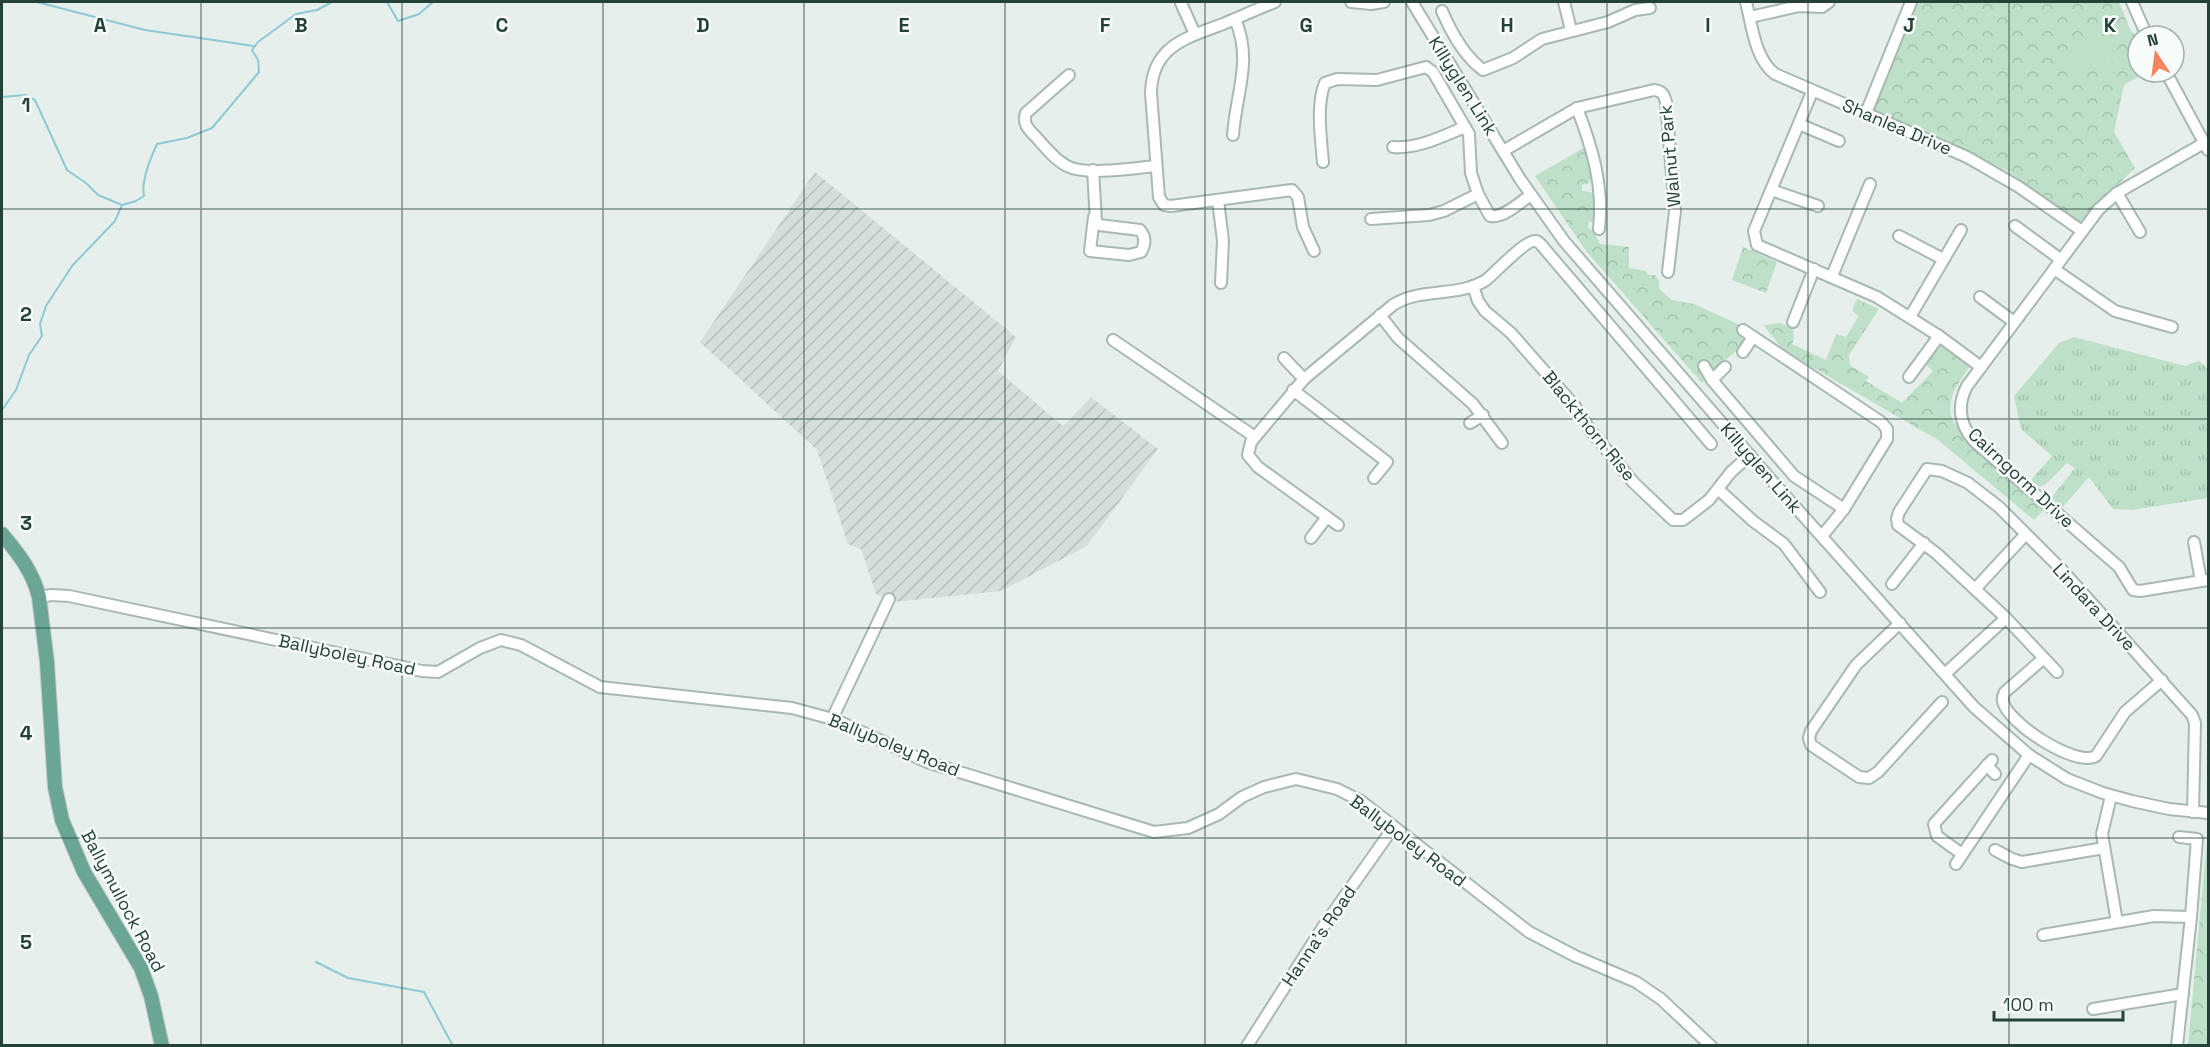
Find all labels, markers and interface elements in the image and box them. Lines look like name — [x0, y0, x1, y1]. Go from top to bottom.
text: A — [94, 12, 107, 38]
text: B — [294, 12, 308, 38]
text: C — [496, 12, 509, 38]
text: D — [696, 12, 710, 38]
text: E — [898, 12, 910, 38]
text: F — [1100, 12, 1111, 38]
text: G — [1299, 12, 1313, 38]
text: H — [1500, 12, 1514, 38]
text: I — [1705, 12, 1711, 38]
text: J — [1903, 12, 1915, 38]
text: K — [2104, 12, 2117, 38]
north arrow — [2126, 24, 2186, 84]
text: N — [2145, 28, 2160, 51]
street label: Killyglen Link — [1424, 32, 1503, 140]
text: 1 — [21, 92, 31, 118]
street label: Shanlea Drive — [1839, 93, 1955, 160]
street label: Walnut Park — [1654, 104, 1685, 208]
text: 2 — [20, 301, 32, 327]
street label: Blackthorn Rise — [1538, 366, 1641, 486]
street label: Killyglen Link — [1716, 418, 1807, 518]
street label: Cairngorm Drive — [1963, 423, 2079, 533]
text: 3 — [20, 510, 32, 536]
street label: Lindara Drive — [2048, 558, 2141, 655]
street label: Ballyboley Road — [276, 629, 418, 680]
street label: Ballyboley Road — [825, 708, 963, 781]
text: 4 — [20, 720, 33, 746]
street label: Ballyboley Road — [1346, 789, 1471, 892]
street label: Ballymullock Road — [76, 826, 171, 976]
street label: Hanna's Road — [1276, 881, 1361, 991]
text: 5 — [20, 929, 32, 955]
scale bar — [1994, 984, 2123, 1022]
text: 100 m — [2003, 993, 2054, 1016]

